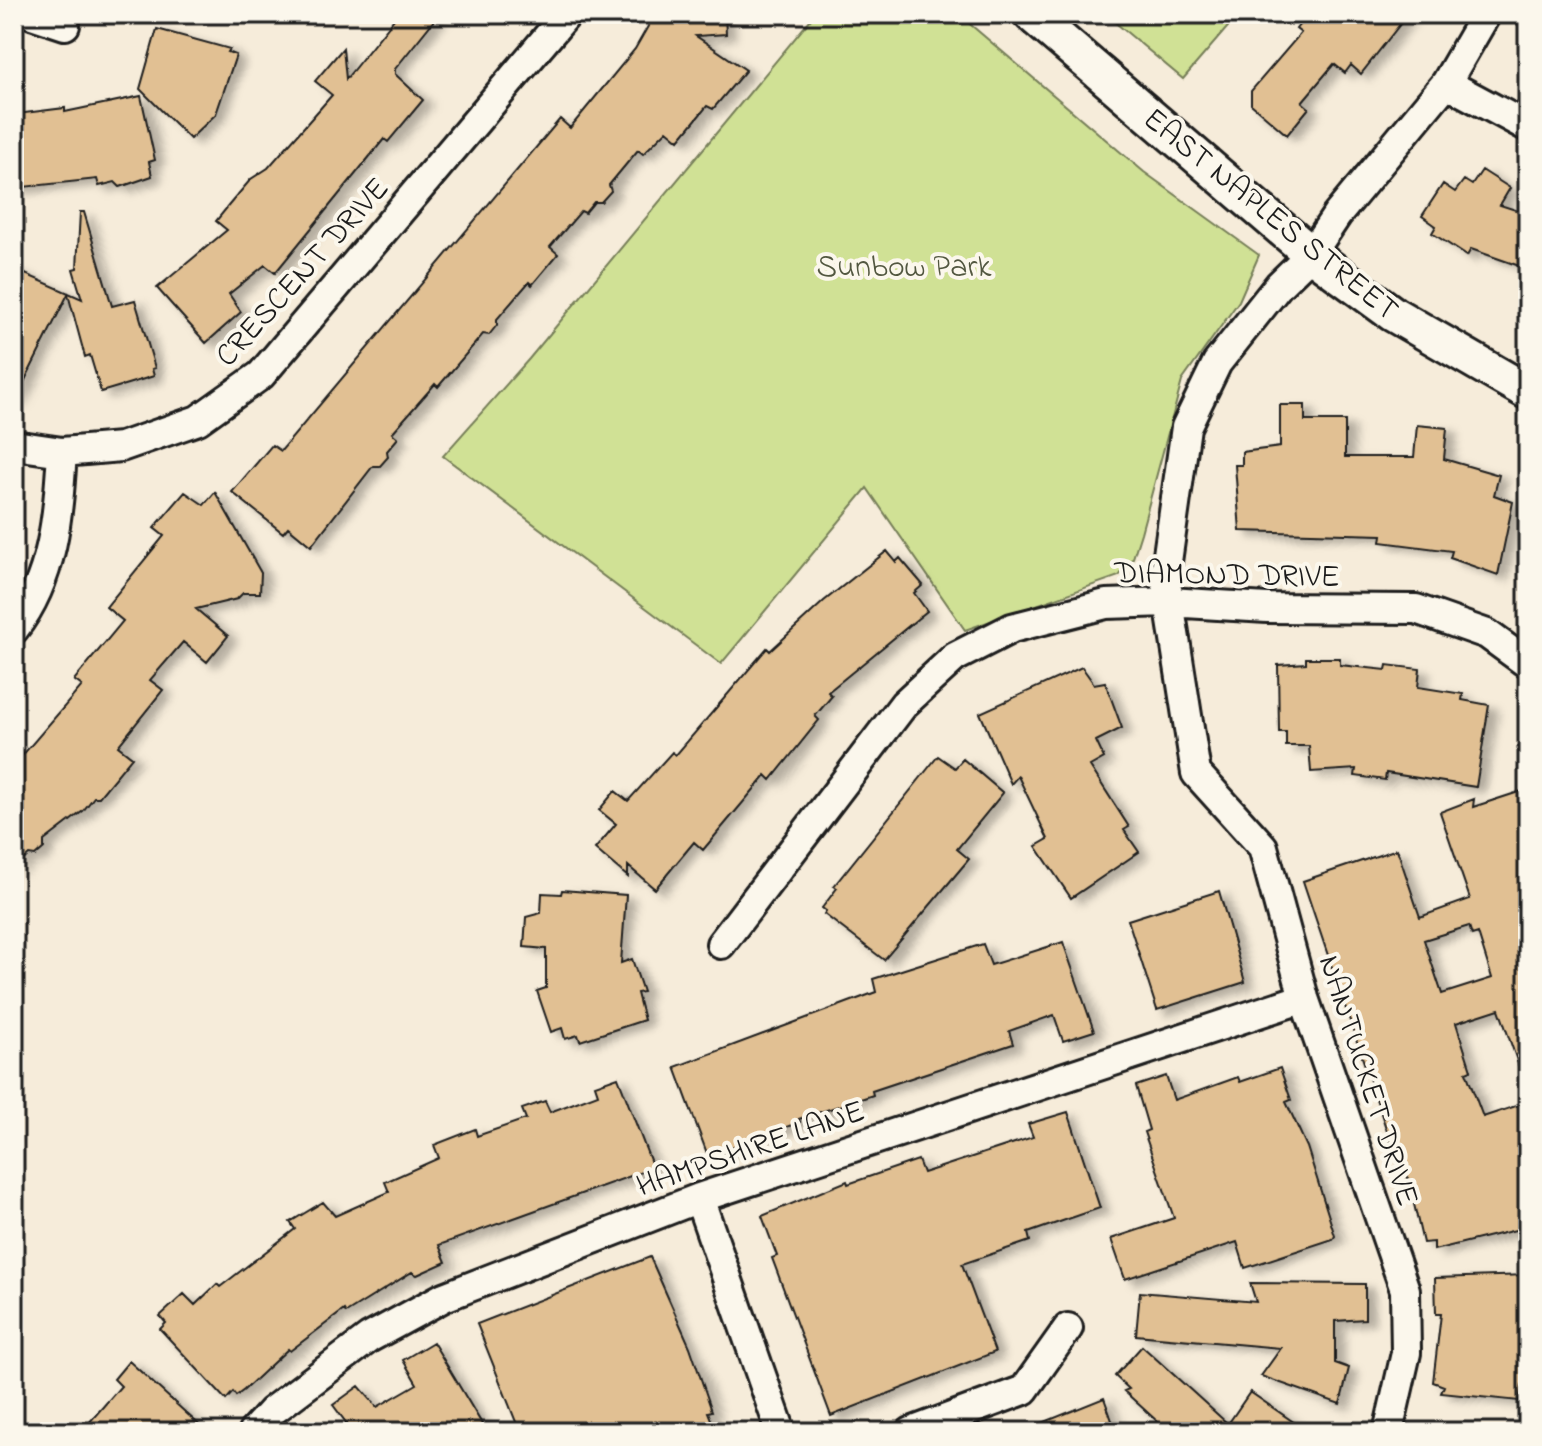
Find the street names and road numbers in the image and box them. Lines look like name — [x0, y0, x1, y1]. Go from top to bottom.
street label: EAST NAPLES STREET — [1132, 98, 1408, 334]
street label: CRESCENT DRIVE — [205, 168, 402, 379]
street label: DIAMOND DRIVE — [1113, 551, 1340, 602]
street label: NANTUCKET DRIVE — [1304, 949, 1429, 1213]
street label: HAMPSHIRE LANE — [631, 1089, 872, 1211]

